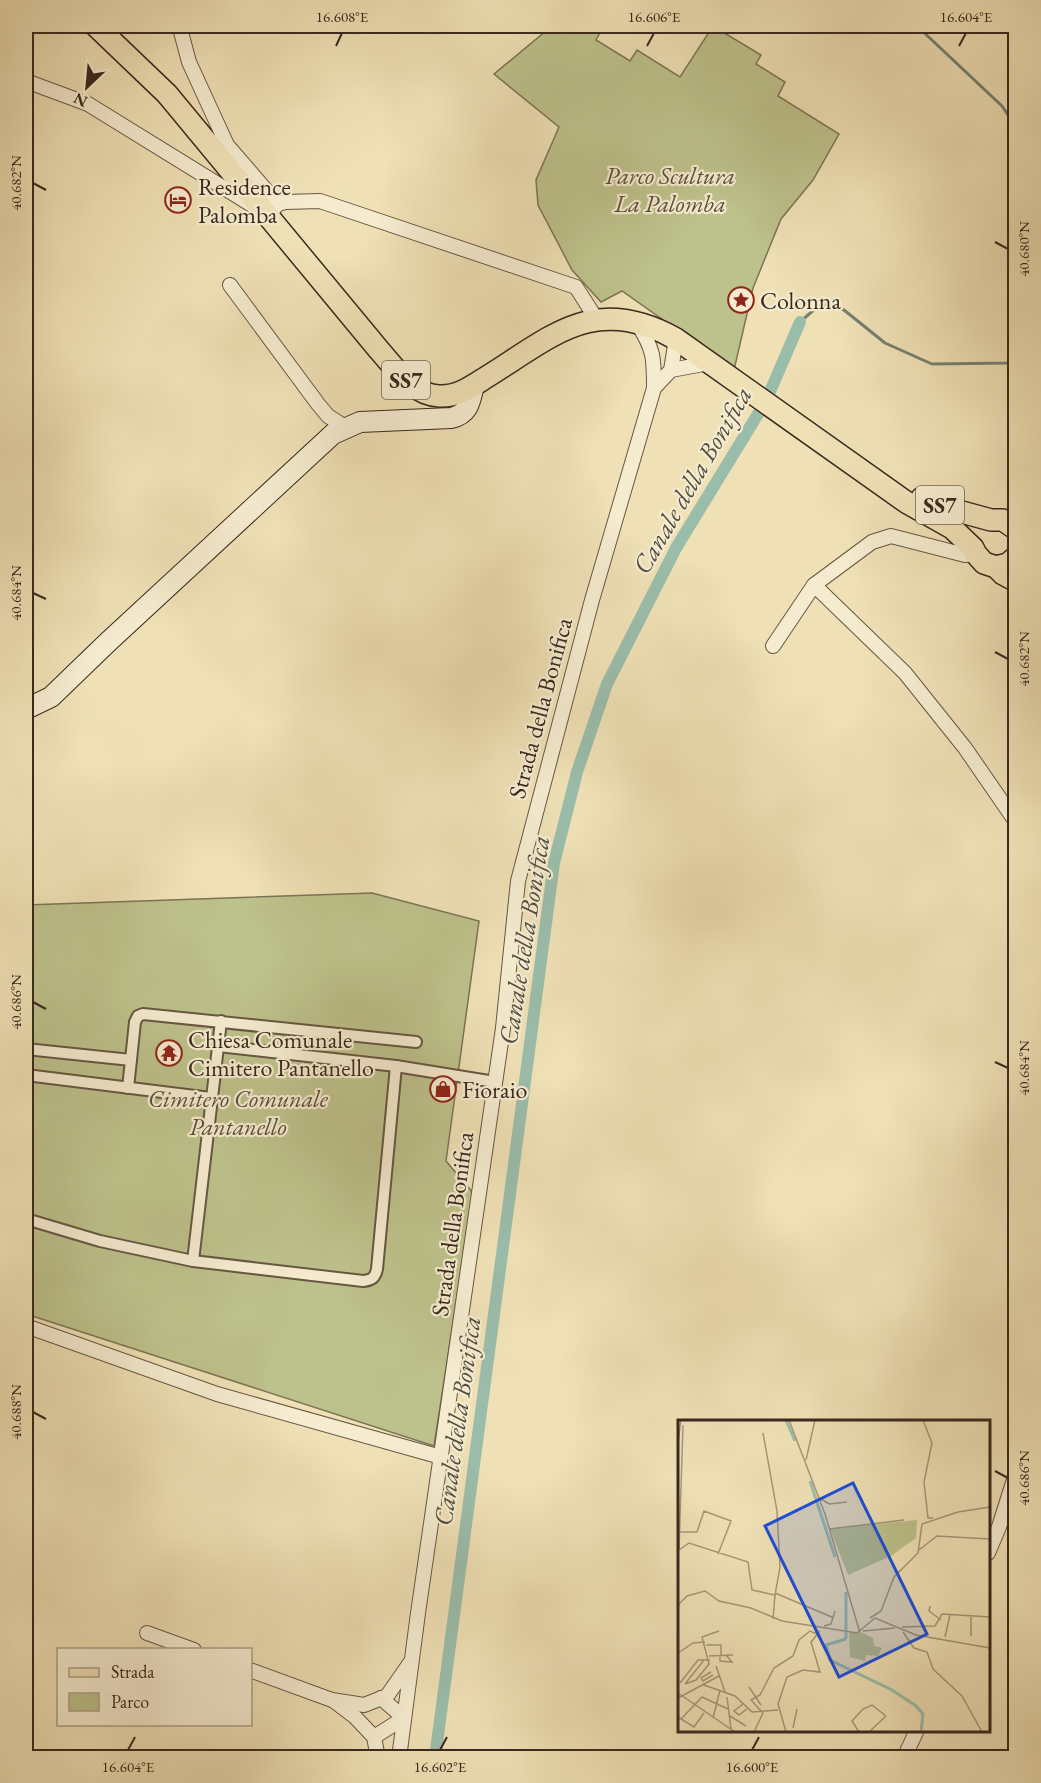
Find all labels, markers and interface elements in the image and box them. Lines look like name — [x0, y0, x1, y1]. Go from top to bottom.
text: 16.608°E — [316, 7, 369, 26]
text: 16.606°E — [628, 7, 681, 26]
text: 16.604°E — [940, 7, 993, 26]
north arrow — [57, 57, 117, 117]
text: N — [70, 88, 91, 112]
text: 40.682°N — [6, 155, 25, 211]
park label: Parco Scultura La Palomba — [605, 160, 735, 219]
place label: Residence Palomba — [198, 171, 291, 230]
hotel icon: Residence Palomba — [163, 185, 193, 215]
text: 40.680°N — [1014, 221, 1033, 277]
place icon: Colonna — [726, 285, 756, 315]
place label: Colonna — [760, 285, 842, 316]
road number: SS7 — [382, 361, 430, 399]
water label: Canale della Bonifica — [624, 380, 760, 580]
road number: SS7 — [916, 486, 964, 524]
text: 40.684°N — [6, 565, 25, 621]
street label: Strada della Bonifica — [501, 614, 579, 802]
text: 40.682°N — [1014, 631, 1033, 687]
water label: Canale della Bonifica — [491, 833, 557, 1047]
text: 40.686°N — [6, 974, 25, 1030]
place label: Chiesa Comunale Cimitero Pantanello — [188, 1024, 374, 1083]
temple icon: Chiesa Comunale Cimitero Pantanello — [154, 1038, 184, 1068]
text: 40.684°N — [1014, 1040, 1033, 1096]
shop icon: Fioraio — [428, 1074, 458, 1104]
place label: Fioraio — [462, 1074, 528, 1105]
park label: Cimitero Comunale Pantanello — [148, 1083, 329, 1142]
street label: Strada della Bonifica — [424, 1129, 480, 1318]
water label: Canale della Bonifica — [425, 1314, 489, 1528]
text: 40.688°N — [6, 1384, 25, 1440]
inset map — [678, 1420, 990, 1732]
text: 40.686°N — [1014, 1450, 1033, 1506]
legend — [57, 1648, 252, 1726]
text: Strada — [111, 1660, 155, 1683]
text: Parco — [111, 1690, 149, 1713]
text: 16.604°E — [102, 1757, 155, 1776]
text: 16.602°E — [414, 1757, 467, 1776]
text: 16.600°E — [726, 1757, 779, 1776]

